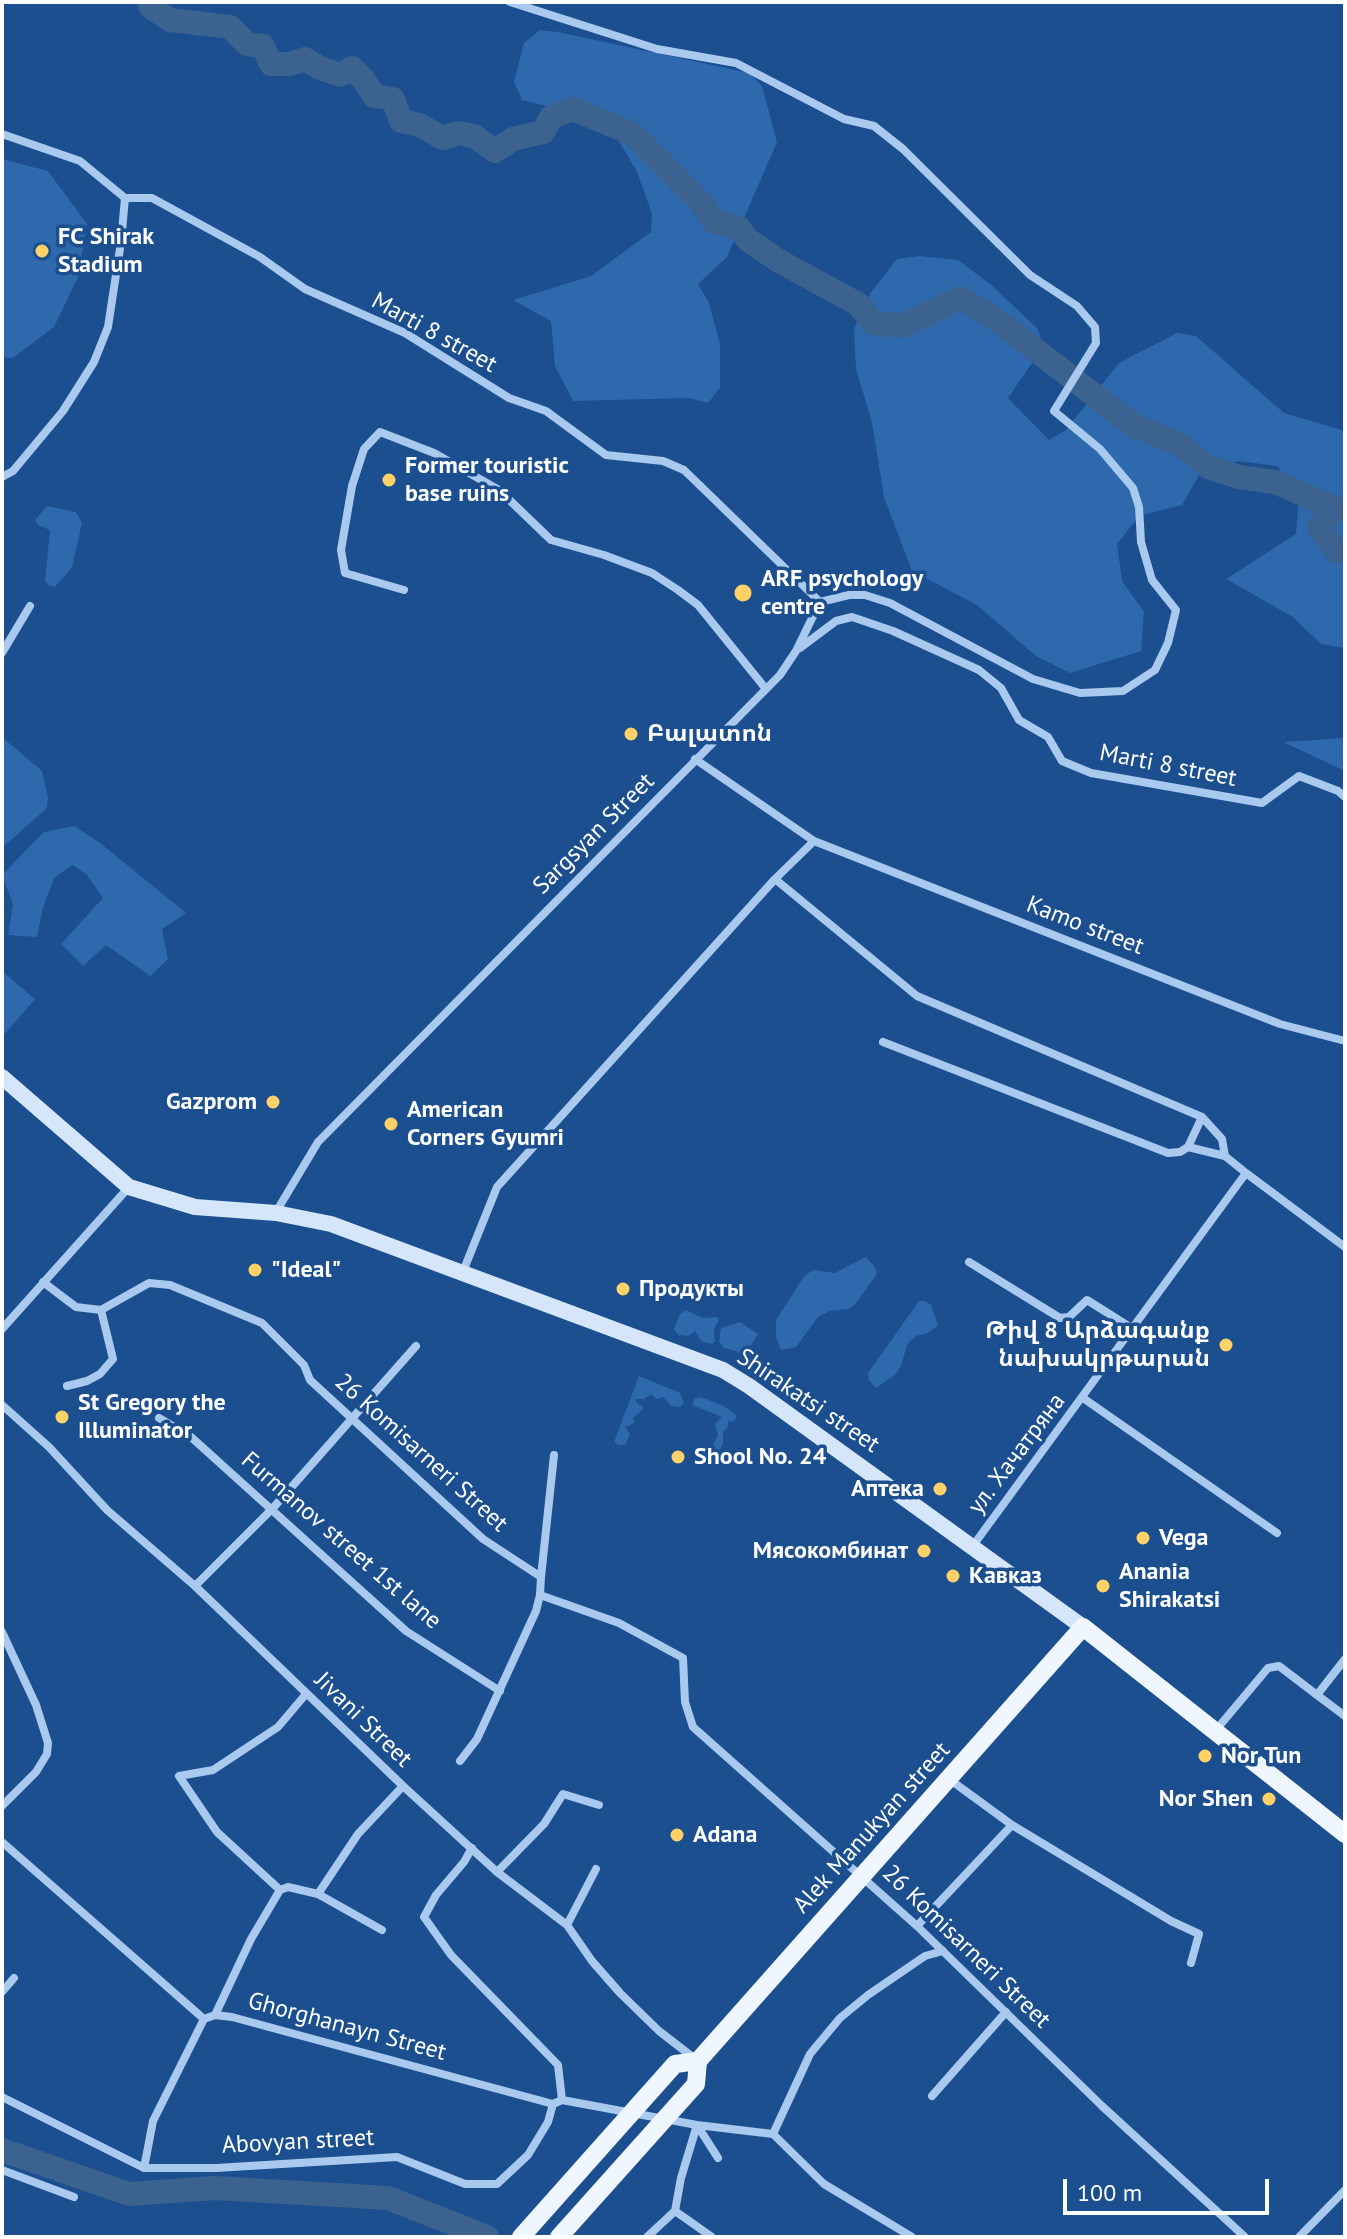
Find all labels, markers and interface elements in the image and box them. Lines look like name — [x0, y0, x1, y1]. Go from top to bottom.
place label: FC Shirak Stadium — [58, 223, 154, 279]
marker: FC Shirak Stadium — [33, 242, 51, 260]
street label: Marti 8 street — [366, 287, 502, 379]
place label: Former touristic base ruins — [405, 452, 569, 508]
marker: Former touristic base ruins — [380, 471, 398, 489]
place label: ARF psychology centre — [761, 565, 923, 621]
marker: ARF psychology centre — [732, 582, 754, 604]
place label: Բալատոն — [647, 720, 772, 748]
marker: Բալատոն — [622, 725, 640, 743]
street label: Marti 8 street — [1097, 739, 1239, 793]
street label: Sargsyan Street — [527, 767, 661, 901]
street label: Kamo street — [1022, 890, 1148, 962]
place label: Gazprom — [166, 1088, 257, 1116]
marker: Gazprom — [264, 1093, 282, 1111]
place label: American Corners Gyumri — [407, 1096, 564, 1152]
marker: American Corners Gyumri — [382, 1115, 400, 1133]
place label: "Ideal" — [271, 1256, 341, 1284]
marker: "Ideal" — [246, 1261, 264, 1279]
place label: Продукты — [639, 1275, 744, 1303]
marker: Продукты — [614, 1280, 632, 1298]
place label: Թիվ 8 Արձագանք նախակրթարան — [985, 1317, 1210, 1373]
marker: Թիվ 8 Արձագանք նախակրթարան — [1217, 1336, 1235, 1354]
street label: Shirakatsi street — [731, 1343, 885, 1459]
street label: 26 Komisarneri Street — [329, 1368, 513, 1538]
street label: ул. Хачатряна — [962, 1388, 1072, 1520]
place label: St Gregory the Illuminator — [78, 1389, 226, 1445]
marker: St Gregory the Illuminator — [53, 1408, 71, 1426]
place label: Shool No. 24 — [694, 1443, 826, 1471]
street label: Furmanov street 1st lane — [235, 1446, 447, 1636]
marker: Shool No. 24 — [669, 1448, 687, 1466]
place label: Аптека — [851, 1475, 924, 1503]
marker: Аптека — [931, 1480, 949, 1498]
place label: Vega — [1159, 1524, 1209, 1552]
marker: Vega — [1134, 1529, 1152, 1547]
place label: Мясокомбинат — [753, 1537, 908, 1565]
marker: Мясокомбинат — [915, 1542, 933, 1560]
place label: Anania Shirakatsi — [1119, 1558, 1220, 1614]
place label: Кавказ — [969, 1562, 1042, 1590]
marker: Кавказ — [944, 1567, 962, 1585]
marker: Anania Shirakatsi — [1094, 1577, 1112, 1595]
street label: Jivani Street — [308, 1667, 418, 1773]
street label: Alek Manukyan street — [787, 1736, 957, 1920]
place label: Nor Tun — [1221, 1742, 1301, 1770]
marker: Nor Tun — [1196, 1747, 1214, 1765]
place label: Nor Shen — [1159, 1785, 1253, 1813]
marker: Nor Shen — [1260, 1790, 1278, 1808]
place label: Adana — [693, 1821, 757, 1849]
marker: Adana — [668, 1826, 686, 1844]
street label: 26 Komisarneri Street — [876, 1859, 1056, 2035]
street label: Ghorghanayn Street — [245, 1987, 449, 2067]
street label: Abovyan street — [221, 2124, 375, 2160]
scale bar — [1067, 2163, 1273, 2213]
text: 100 m — [1077, 2177, 1142, 2208]

